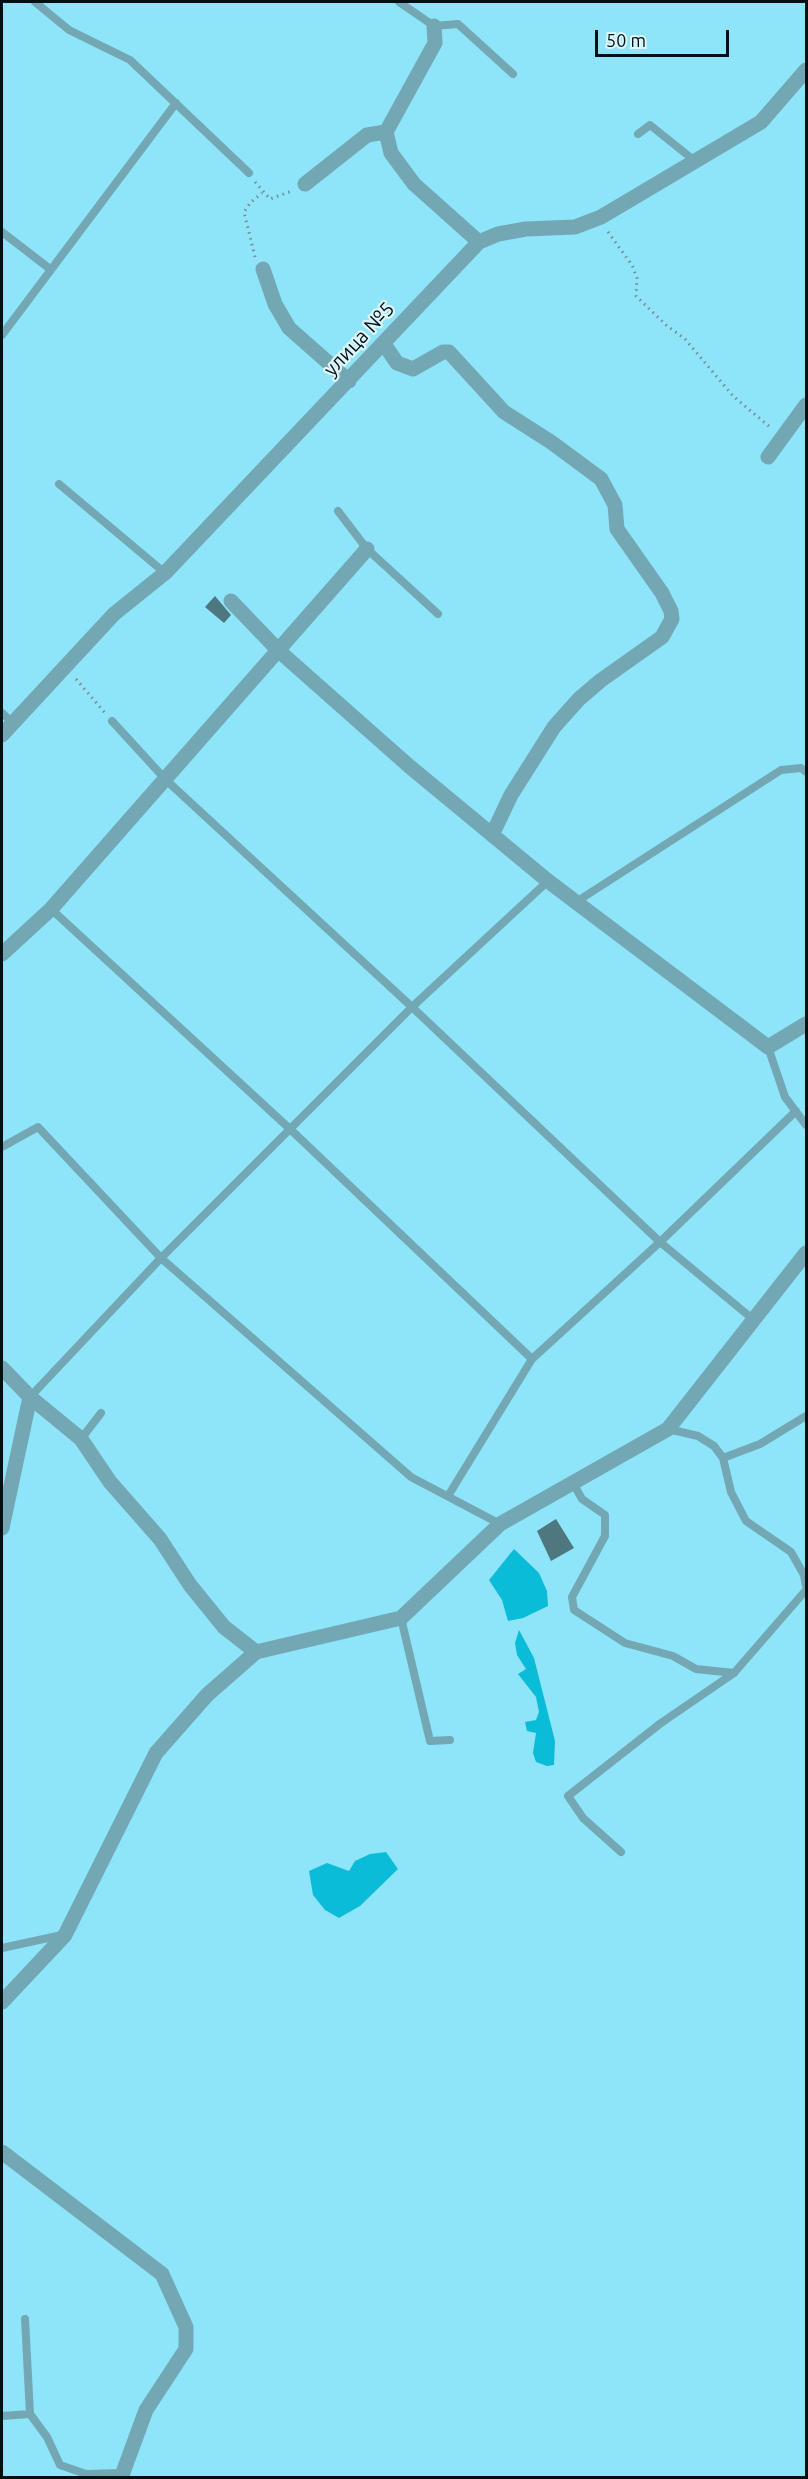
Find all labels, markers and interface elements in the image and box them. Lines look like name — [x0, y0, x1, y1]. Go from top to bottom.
scale bar — [598, 18, 732, 56]
text: 50 m — [606, 30, 646, 50]
street label: улица №5 — [319, 297, 399, 381]

